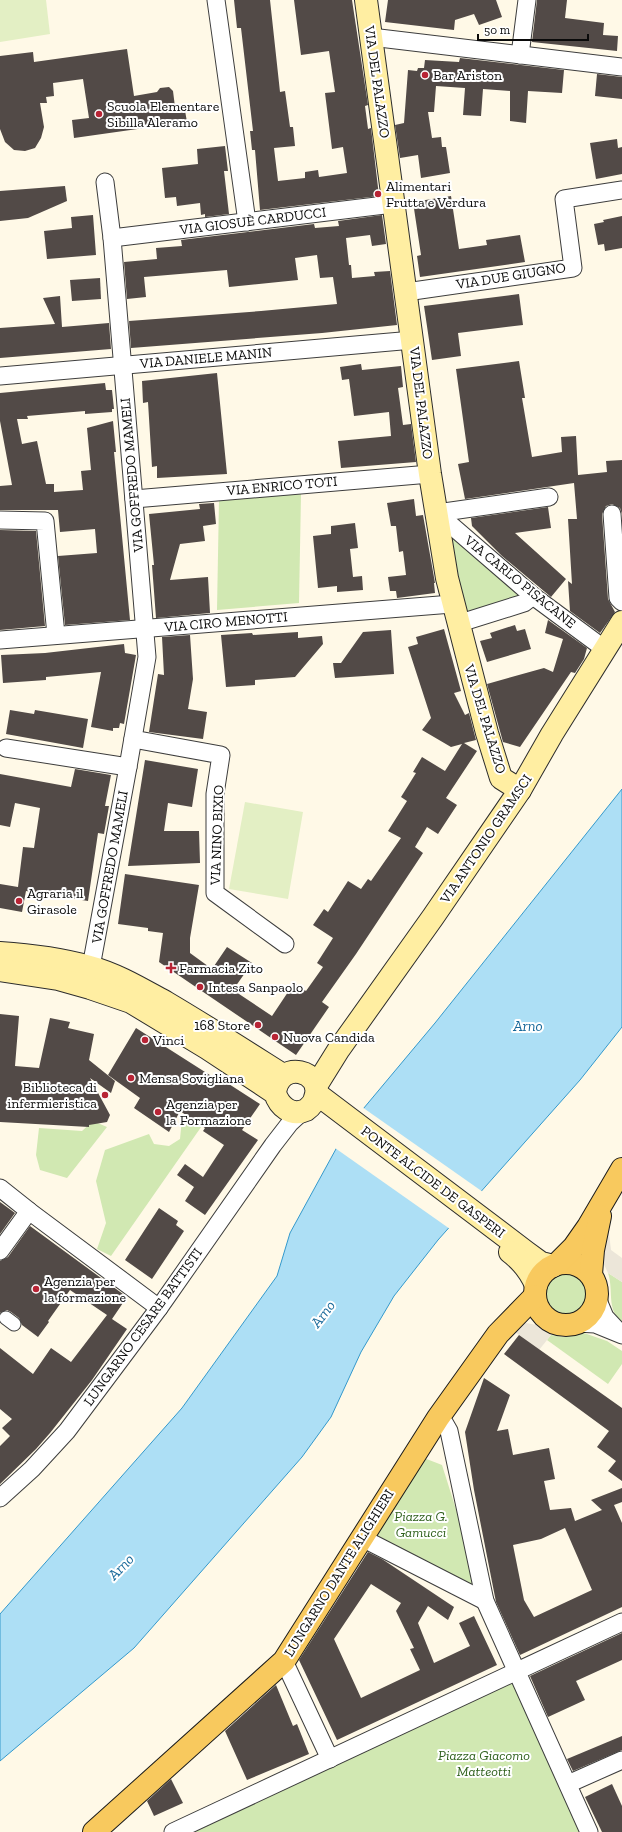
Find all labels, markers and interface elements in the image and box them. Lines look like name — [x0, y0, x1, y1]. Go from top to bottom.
scale bar — [478, 16, 588, 42]
text: 50 m — [484, 23, 511, 37]
street label: VIA DEL PALAZZO — [361, 24, 393, 139]
place label: Bar Ariston — [433, 67, 502, 84]
marker: Bar Ariston — [420, 70, 430, 80]
place label: Scuola Elementare Sibilla Aleramo — [107, 98, 220, 131]
marker: Scuola Elementare Sibilla Aleramo — [94, 109, 104, 119]
place label: Alimentari Frutta e Verdura — [386, 178, 486, 211]
marker: Alimentari Frutta e Verdura — [373, 189, 383, 199]
street label: VIA GIOSUÈ CARDUCCI — [178, 204, 327, 239]
street label: VIA DUE GIUGNO — [454, 259, 567, 293]
street label: VIA DANIELE MANIN — [138, 344, 273, 372]
street label: VIA DEL PALAZZO — [406, 345, 436, 460]
street label: VIA GOFFREDO MAMELI — [117, 397, 147, 554]
street label: VIA ENRICO TOTI — [225, 473, 338, 499]
street label: VIA CARLO PISACANE — [460, 531, 579, 632]
street label: VIA CIRO MENOTTI — [163, 608, 288, 636]
street label: VIA DEL PALAZZO — [460, 661, 510, 776]
street label: VIA ANTONIO GRAMSCI — [436, 771, 535, 908]
street label: VIA NINO BIXIO — [207, 785, 227, 886]
street label: VIA GOFFREDO MAMELI — [88, 789, 132, 946]
place label: Agraria il Girasole — [27, 885, 84, 918]
marker: Agraria il Girasole — [14, 896, 24, 906]
place label: Farmacia Zito — [179, 960, 263, 977]
marker: Farmacia Zito — [166, 963, 176, 973]
place label: Intesa Sanpaolo — [208, 979, 303, 996]
marker: Intesa Sanpaolo — [195, 982, 205, 992]
place label: 168 Store — [194, 1017, 250, 1034]
water label: Arno — [512, 1017, 543, 1035]
marker: 168 Store — [253, 1020, 263, 1030]
place label: Nuova Candida — [283, 1029, 375, 1046]
place label: Vinci — [152, 1032, 184, 1049]
marker: Nuova Candida — [270, 1032, 280, 1042]
marker: Vinci — [140, 1035, 150, 1045]
place label: Mensa Sovigliana — [139, 1070, 244, 1087]
marker: Mensa Sovigliana — [126, 1073, 136, 1083]
place label: Biblioteca di infermieristica — [7, 1079, 97, 1112]
marker: Biblioteca di infermieristica — [100, 1090, 110, 1100]
place label: Agenzia per la Formazione — [166, 1096, 252, 1129]
marker: Agenzia per la Formazione — [153, 1107, 163, 1117]
street label: PONTE ALCIDE DE GASPERI — [358, 1122, 508, 1242]
street label: LUNGARNO CESARE BATTISTI — [80, 1245, 206, 1409]
place label: Agenzia per la formazione — [44, 1273, 127, 1306]
marker: Agenzia per la formazione — [31, 1284, 41, 1294]
water label: Arno — [306, 1297, 339, 1332]
street label: LUNGARNO DANTE ALIGHIERI — [280, 1486, 398, 1660]
park label: Piazza G. Gamucci — [394, 1508, 448, 1541]
water label: Arno — [104, 1550, 138, 1585]
park label: Piazza Giacomo Matteotti — [438, 1747, 530, 1780]

